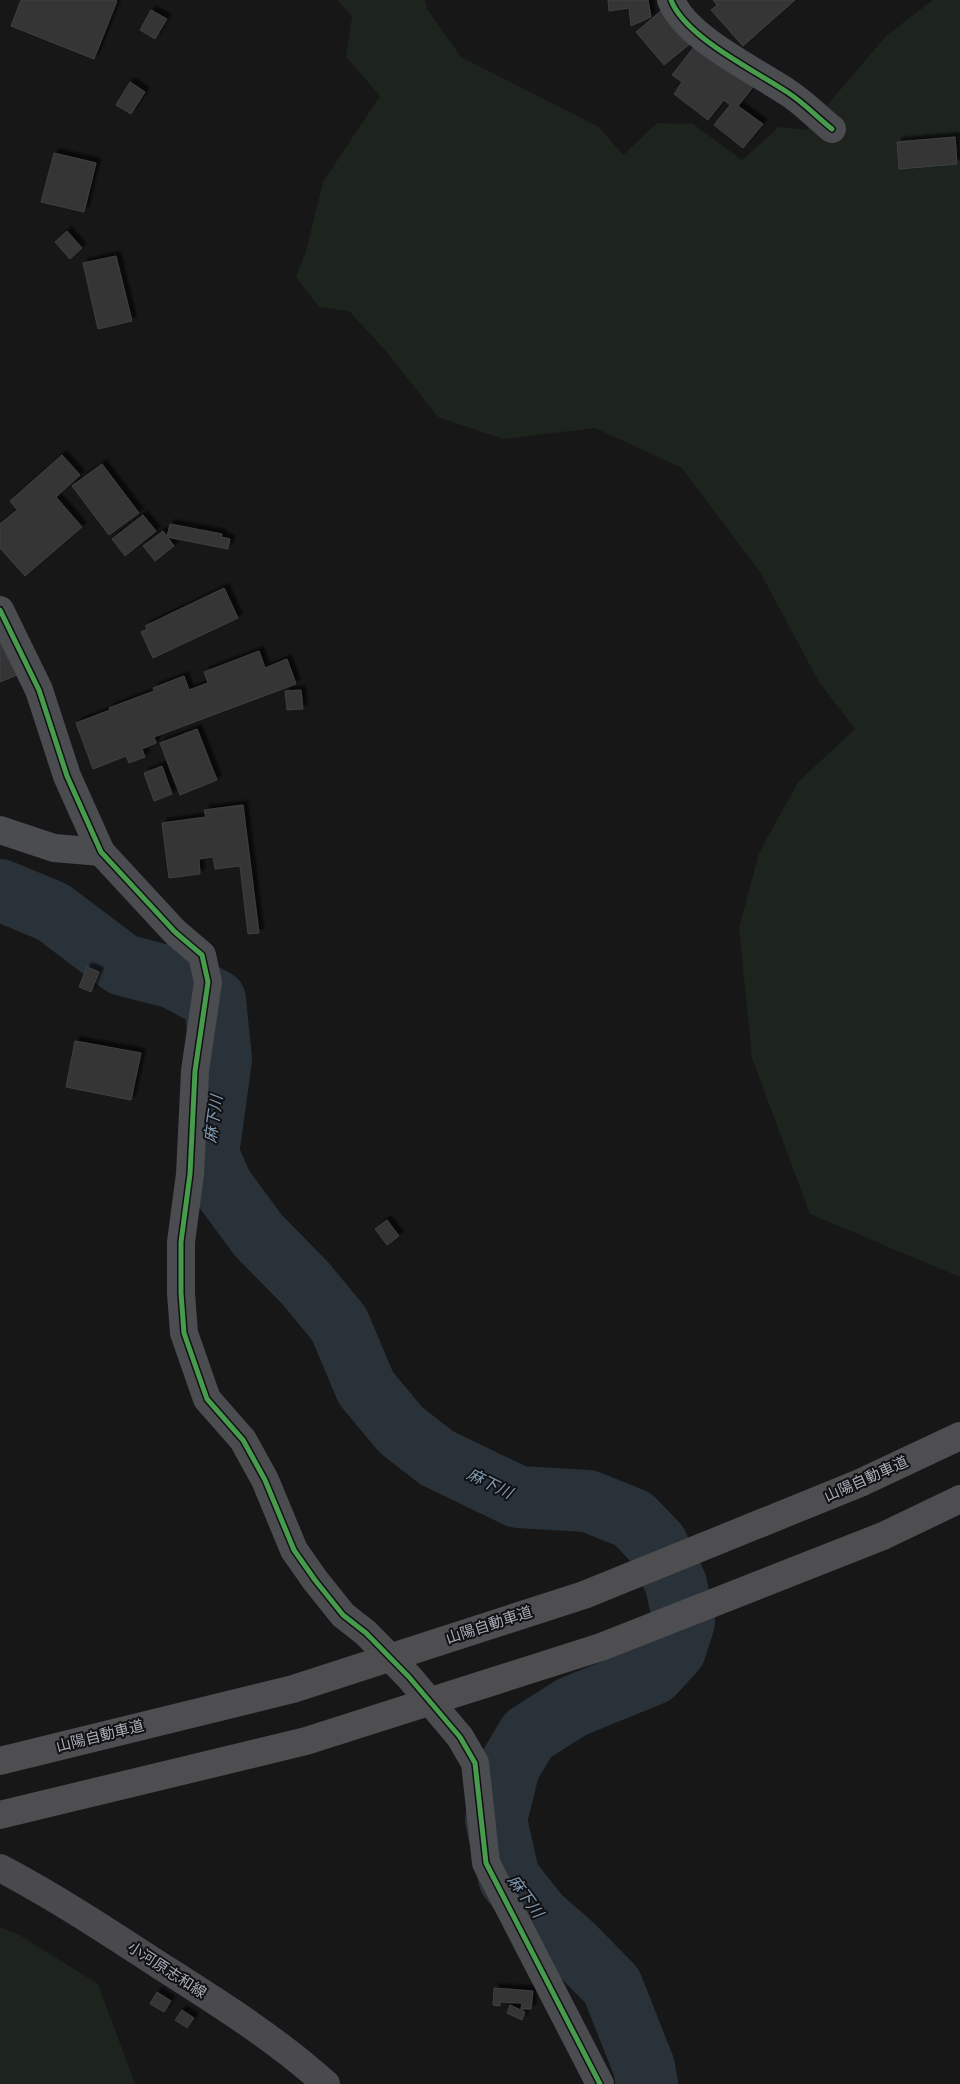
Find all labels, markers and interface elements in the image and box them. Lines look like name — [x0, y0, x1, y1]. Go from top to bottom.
water label: 麻下川 — [199, 1092, 228, 1144]
street label: 山陽自動車道 — [820, 1451, 911, 1506]
water label: 麻下川 — [464, 1463, 518, 1504]
street label: 山陽自動車道 — [443, 1601, 535, 1648]
street label: 山陽自動車道 — [54, 1714, 146, 1757]
water label: 麻下川 — [503, 1870, 550, 1923]
street label: 小河原志和線 — [124, 1936, 211, 2003]

